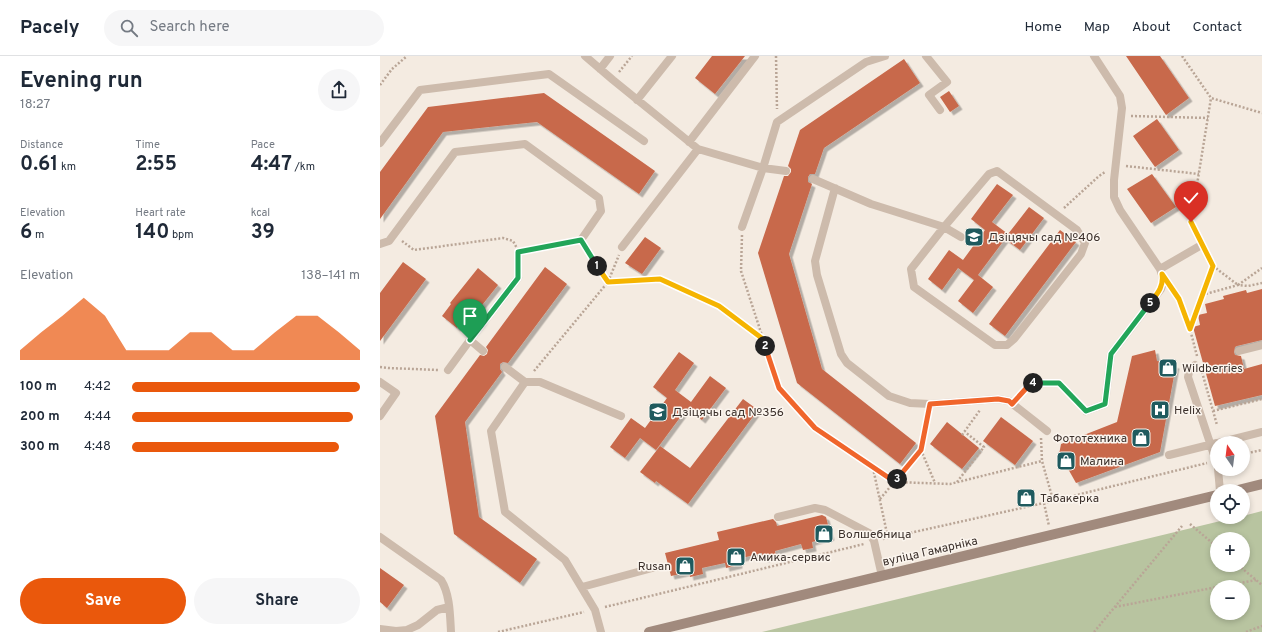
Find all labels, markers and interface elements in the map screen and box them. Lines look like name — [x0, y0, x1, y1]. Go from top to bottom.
search box — [104, 10, 384, 46]
text: Pacely — [20, 16, 80, 40]
icon: search — [118, 17, 140, 39]
text: Search here — [150, 18, 230, 37]
text: Home — [1025, 19, 1062, 36]
text: Map — [1084, 19, 1110, 36]
text: About — [1132, 19, 1171, 36]
text: Contact — [1193, 19, 1242, 36]
text: Evening run — [20, 68, 143, 95]
button: share — [318, 69, 360, 111]
text: 18:27 — [20, 97, 50, 113]
text: Distance — [20, 138, 63, 152]
text: Time — [135, 138, 160, 152]
text: Pace — [251, 138, 275, 152]
text: 0.61 — [20, 152, 58, 178]
text: 2:55 — [135, 152, 177, 178]
text: 4:47 — [251, 152, 292, 178]
text: km — [58, 160, 76, 174]
text: /km — [292, 160, 315, 174]
pin — [1174, 181, 1208, 222]
icon: check — [1180, 187, 1202, 209]
text: Elevation — [20, 206, 65, 220]
text: Heart rate — [135, 206, 186, 220]
text: kcal — [251, 206, 270, 220]
text: 6 — [20, 220, 32, 246]
text: 140 — [135, 220, 169, 246]
text: 39 — [251, 220, 275, 246]
school or university icon: Дзіцячы сад №406 — [963, 226, 985, 248]
text: m — [32, 228, 44, 242]
text: bpm — [169, 228, 194, 242]
place label: Дзіцячы сад №406 — [988, 230, 1101, 246]
pin: 1 — [587, 256, 607, 276]
text: 1 — [595, 259, 599, 273]
text: Elevation — [20, 268, 73, 284]
text: 138–141 m — [301, 268, 360, 284]
pin: 5 — [1140, 293, 1160, 313]
text: 5 — [1147, 296, 1153, 310]
pin — [453, 299, 487, 340]
icon: arrive — [459, 305, 481, 327]
pin: 2 — [755, 336, 775, 356]
text: 2 — [762, 339, 768, 353]
shop icon: Wildberries — [1157, 357, 1179, 379]
place label: Wildberries — [1182, 361, 1243, 377]
pin: 4 — [1023, 373, 1043, 393]
text: 4 — [1029, 376, 1037, 390]
text: 100 m — [20, 379, 57, 395]
text: 4:42 — [84, 379, 111, 395]
hospital icon: Helix — [1149, 399, 1171, 421]
school or university icon: Дзіцячы сад №356 — [647, 401, 669, 423]
place label: Helix — [1174, 403, 1201, 419]
place label: Дзіцячы сад №356 — [672, 405, 784, 421]
text: 200 m — [20, 409, 60, 425]
text: 4:44 — [84, 409, 111, 425]
shop icon: Фототехника — [1130, 427, 1152, 449]
place label: Фототехника — [1053, 431, 1127, 447]
north arrow — [1210, 436, 1250, 476]
map controls — [1210, 436, 1250, 620]
text: 300 m — [20, 439, 59, 455]
text: 4:48 — [84, 439, 111, 455]
shop icon: Малина — [1055, 450, 1077, 472]
place label: Малина — [1080, 454, 1124, 470]
pin: 3 — [887, 469, 907, 489]
text: 3 — [894, 472, 900, 486]
button: locate — [1210, 484, 1250, 524]
shop icon: Табакерка — [1015, 487, 1037, 509]
place label: Табакерка — [1040, 491, 1099, 507]
shop icon: Волшебница — [813, 523, 835, 545]
place label: Волшебница — [838, 527, 911, 543]
button: + — [1210, 532, 1250, 572]
street label: вуліца Гамарніка — [881, 533, 979, 571]
shop icon: Амика-сервис — [725, 546, 747, 568]
place label: Амика-сервис — [750, 550, 831, 566]
shop icon: Rusan — [674, 555, 696, 577]
place label: Rusan — [638, 559, 671, 575]
button: Save — [20, 578, 186, 624]
button: Share — [194, 578, 360, 624]
button: − — [1210, 580, 1250, 620]

